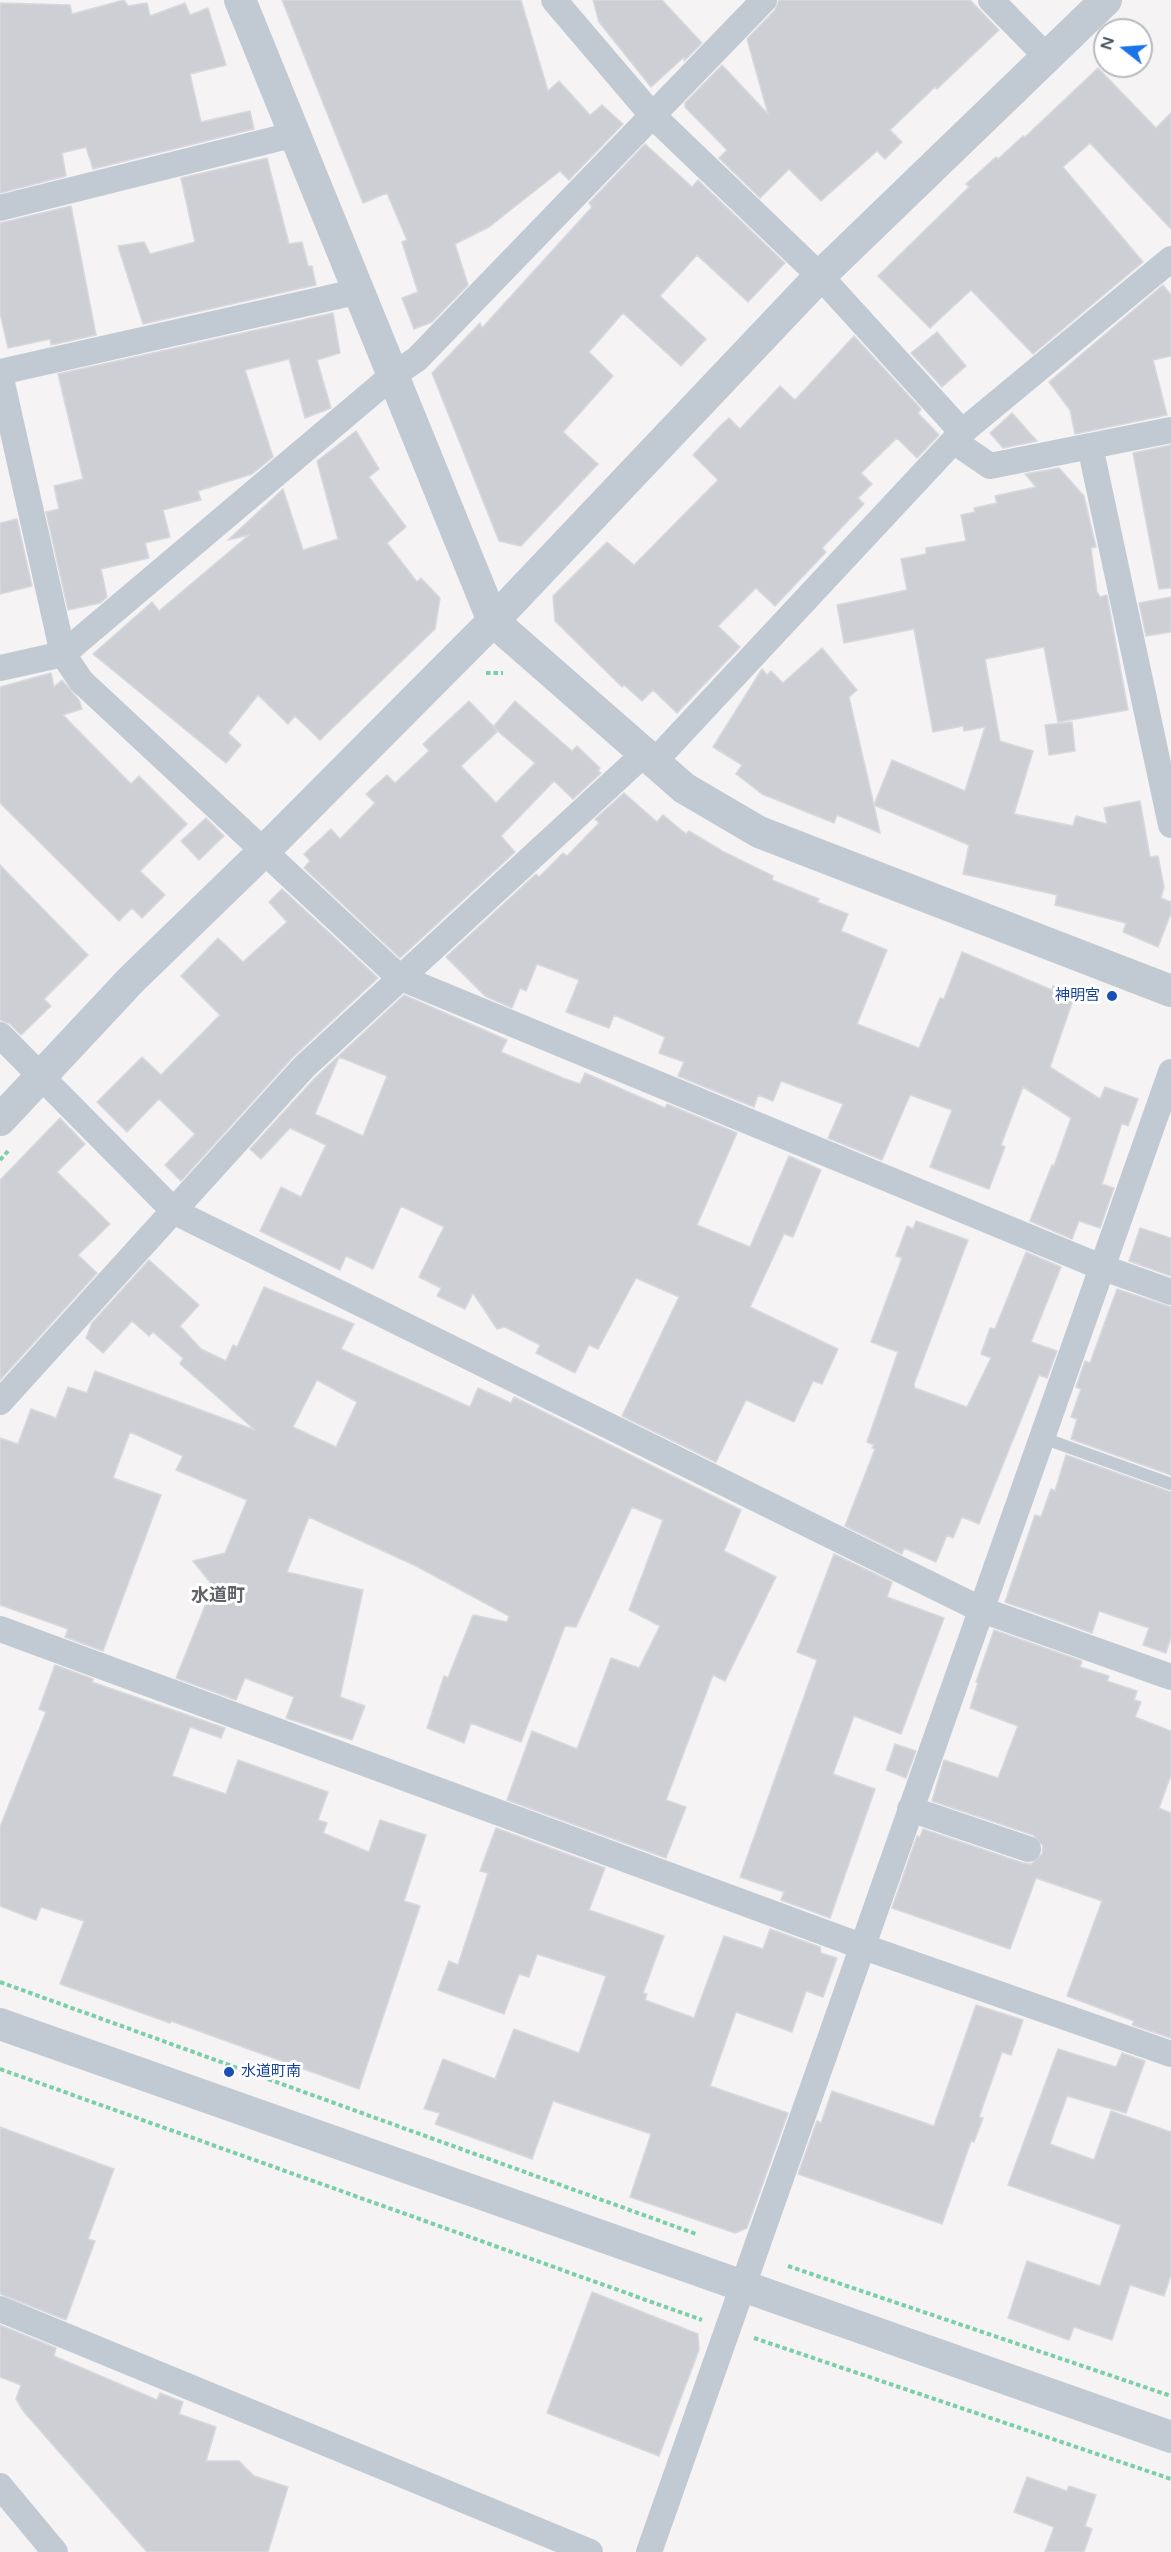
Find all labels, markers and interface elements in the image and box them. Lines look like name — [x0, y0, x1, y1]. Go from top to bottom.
north arrow — [1093, 18, 1153, 78]
text: N — [1096, 34, 1119, 52]
place label: 神明宮 — [1055, 987, 1100, 1005]
marker: 神明宮 — [1105, 989, 1119, 1003]
district label: 水道町 — [191, 1585, 245, 1607]
place label: 水道町南 — [241, 2063, 301, 2081]
marker: 水道町南 — [222, 2065, 236, 2079]

